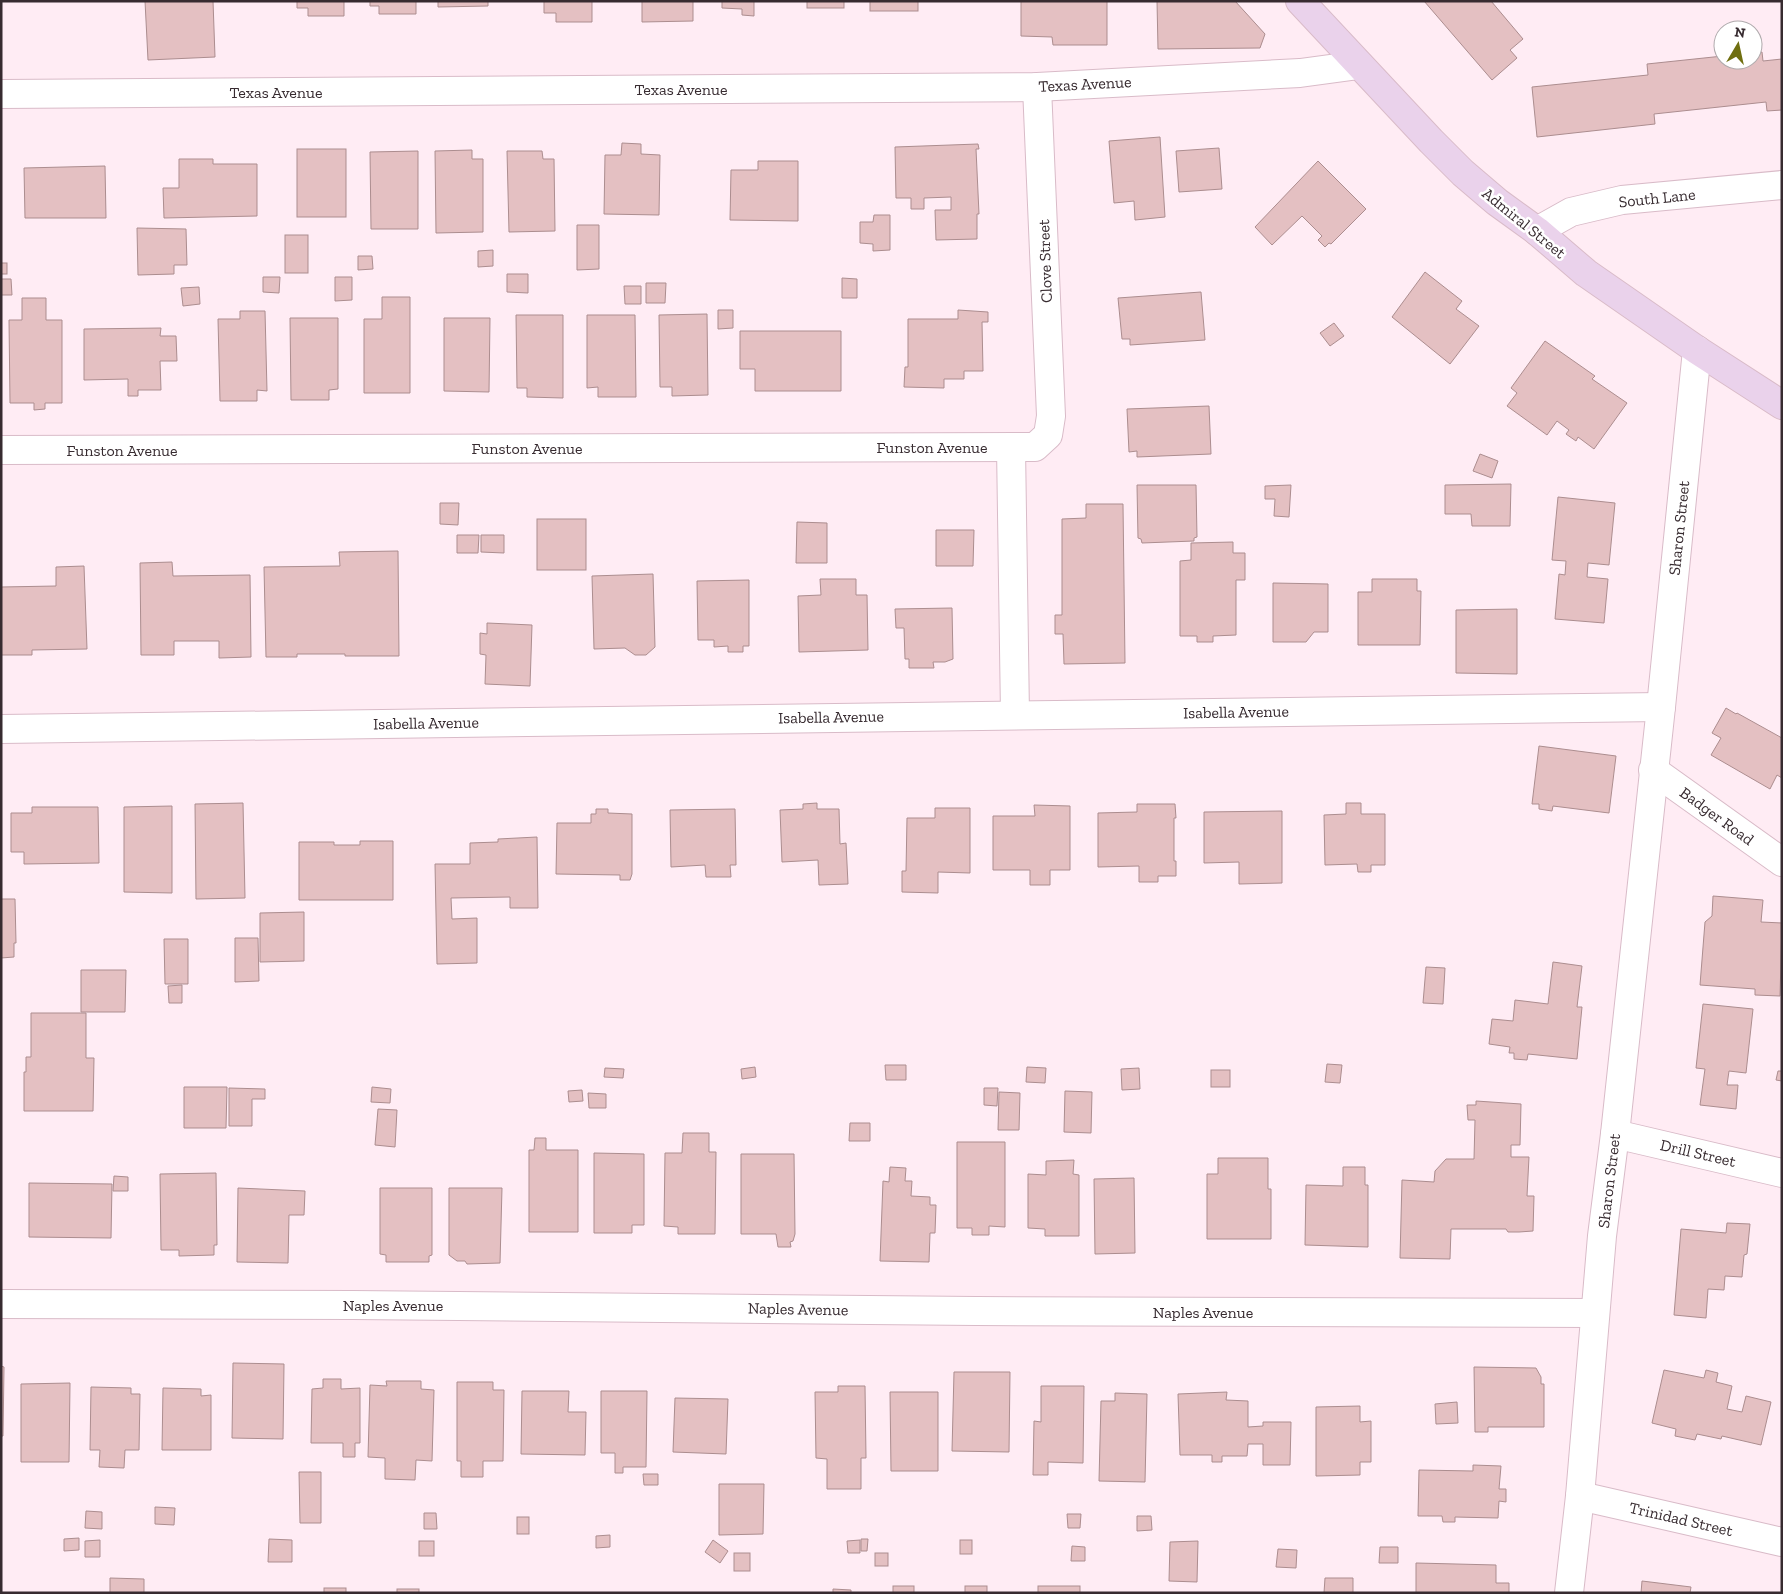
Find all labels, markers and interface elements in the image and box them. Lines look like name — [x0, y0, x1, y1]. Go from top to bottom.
north arrow — [1713, 20, 1763, 70]
text: N — [1733, 23, 1747, 42]
street label: Texas Avenue — [1038, 72, 1132, 96]
street label: Texas Avenue — [634, 80, 728, 99]
street label: Texas Avenue — [229, 83, 323, 102]
street label: Admiral Street — [1478, 184, 1570, 262]
street label: South Lane — [1618, 185, 1696, 211]
street label: Clove Street — [1034, 219, 1056, 303]
street label: Funston Avenue — [876, 438, 988, 457]
street label: Funston Avenue — [471, 439, 583, 458]
street label: Funston Avenue — [66, 441, 178, 460]
street label: Sharon Street — [1665, 480, 1693, 576]
street label: Isabella Avenue — [1183, 702, 1289, 722]
street label: Isabella Avenue — [778, 707, 884, 727]
street label: Isabella Avenue — [373, 713, 479, 733]
street label: Badger Road — [1676, 783, 1758, 849]
street label: Sharon Street — [1594, 1133, 1624, 1229]
street label: Drill Street — [1658, 1135, 1738, 1171]
street label: Naples Avenue — [343, 1296, 443, 1315]
street label: Naples Avenue — [748, 1299, 848, 1319]
street label: Naples Avenue — [1153, 1303, 1253, 1322]
street label: Trinidad Street — [1627, 1498, 1735, 1540]

